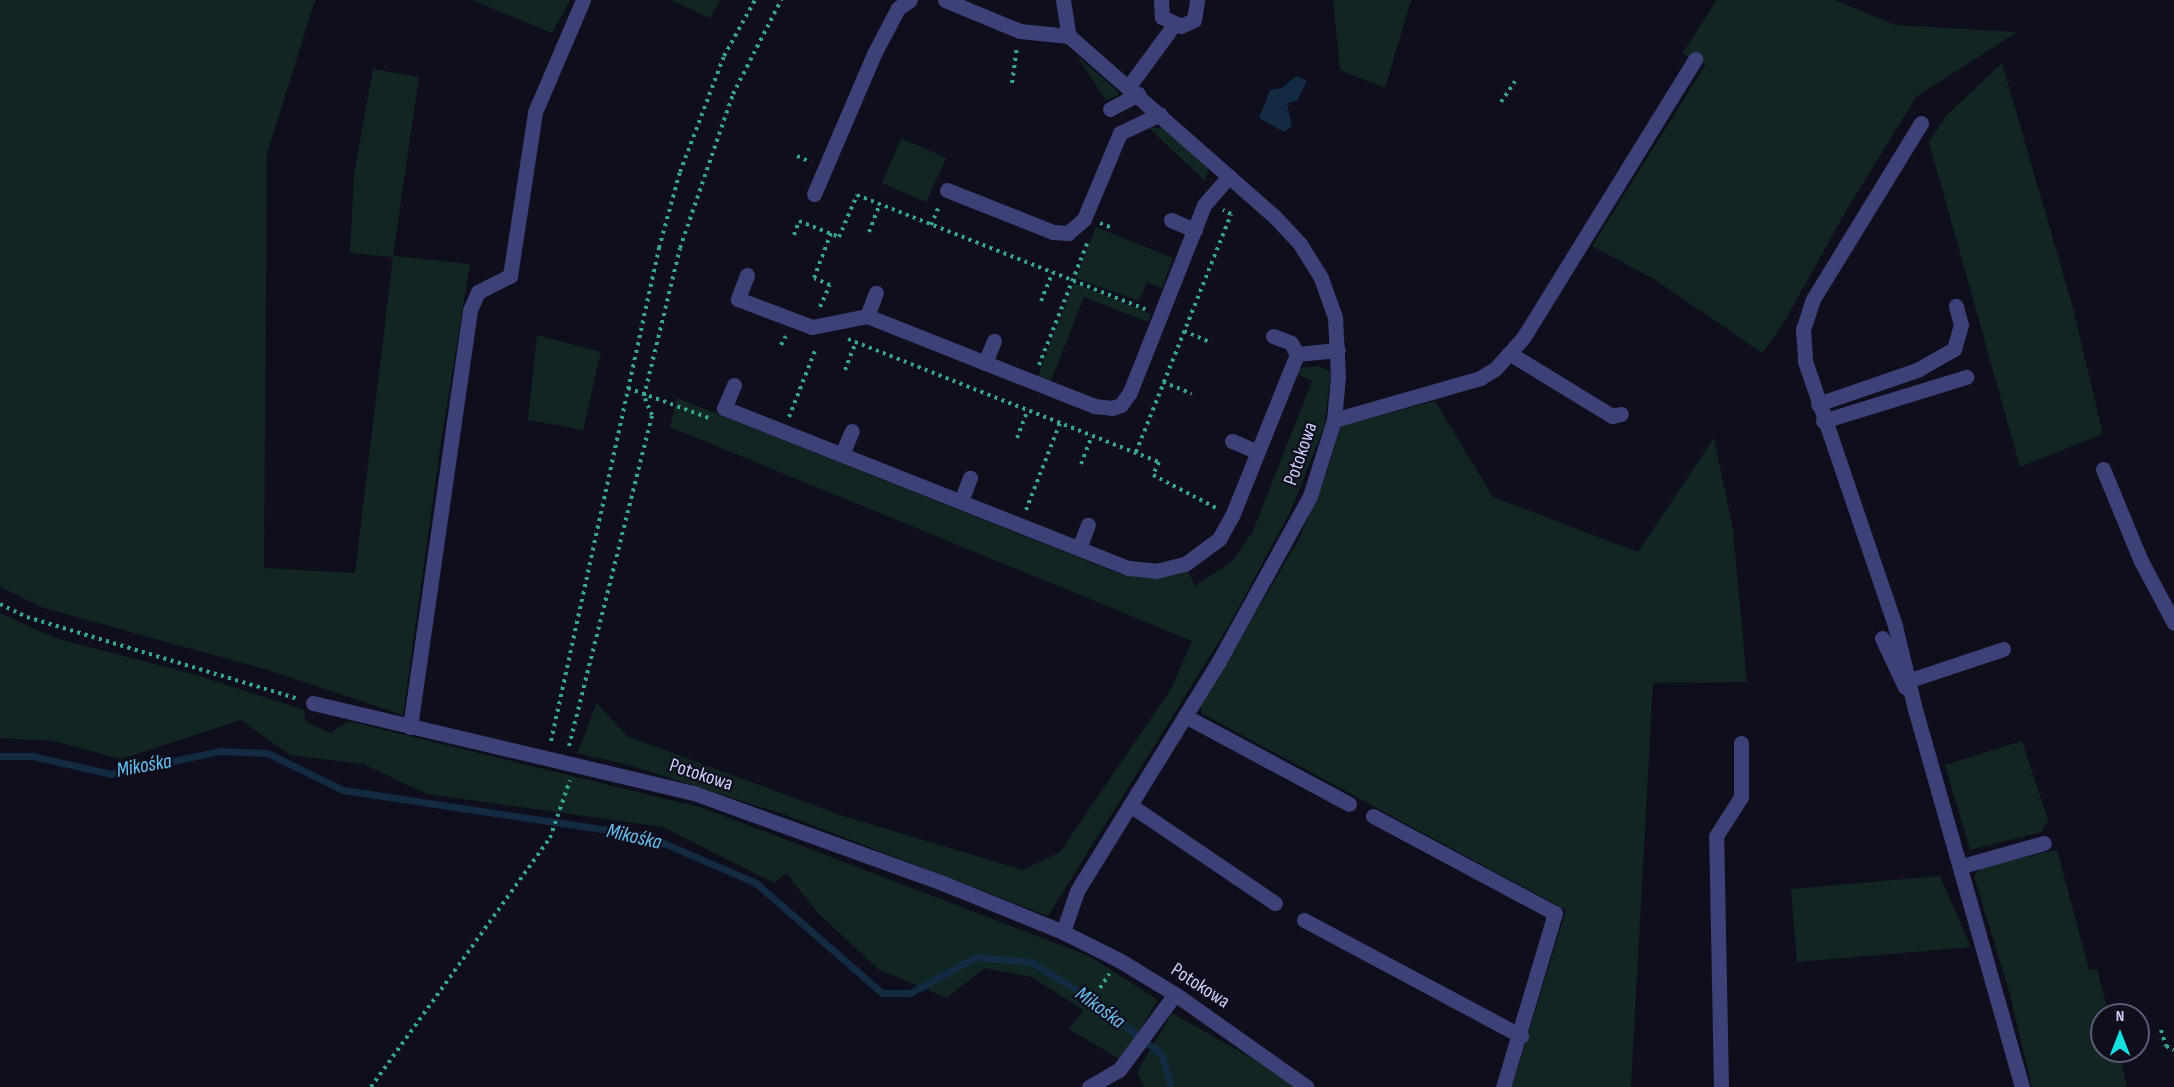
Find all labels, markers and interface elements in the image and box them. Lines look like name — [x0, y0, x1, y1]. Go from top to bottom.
street label: Potokowa — [1279, 419, 1323, 489]
water label: Mikośka — [115, 749, 173, 783]
street label: Potokowa — [666, 754, 736, 796]
water label: Mikośka — [604, 818, 664, 856]
street label: Potokowa — [1166, 958, 1234, 1014]
water label: Mikośka — [1070, 982, 1130, 1034]
north arrow — [2090, 1003, 2150, 1063]
text: N — [2116, 1007, 2124, 1026]

